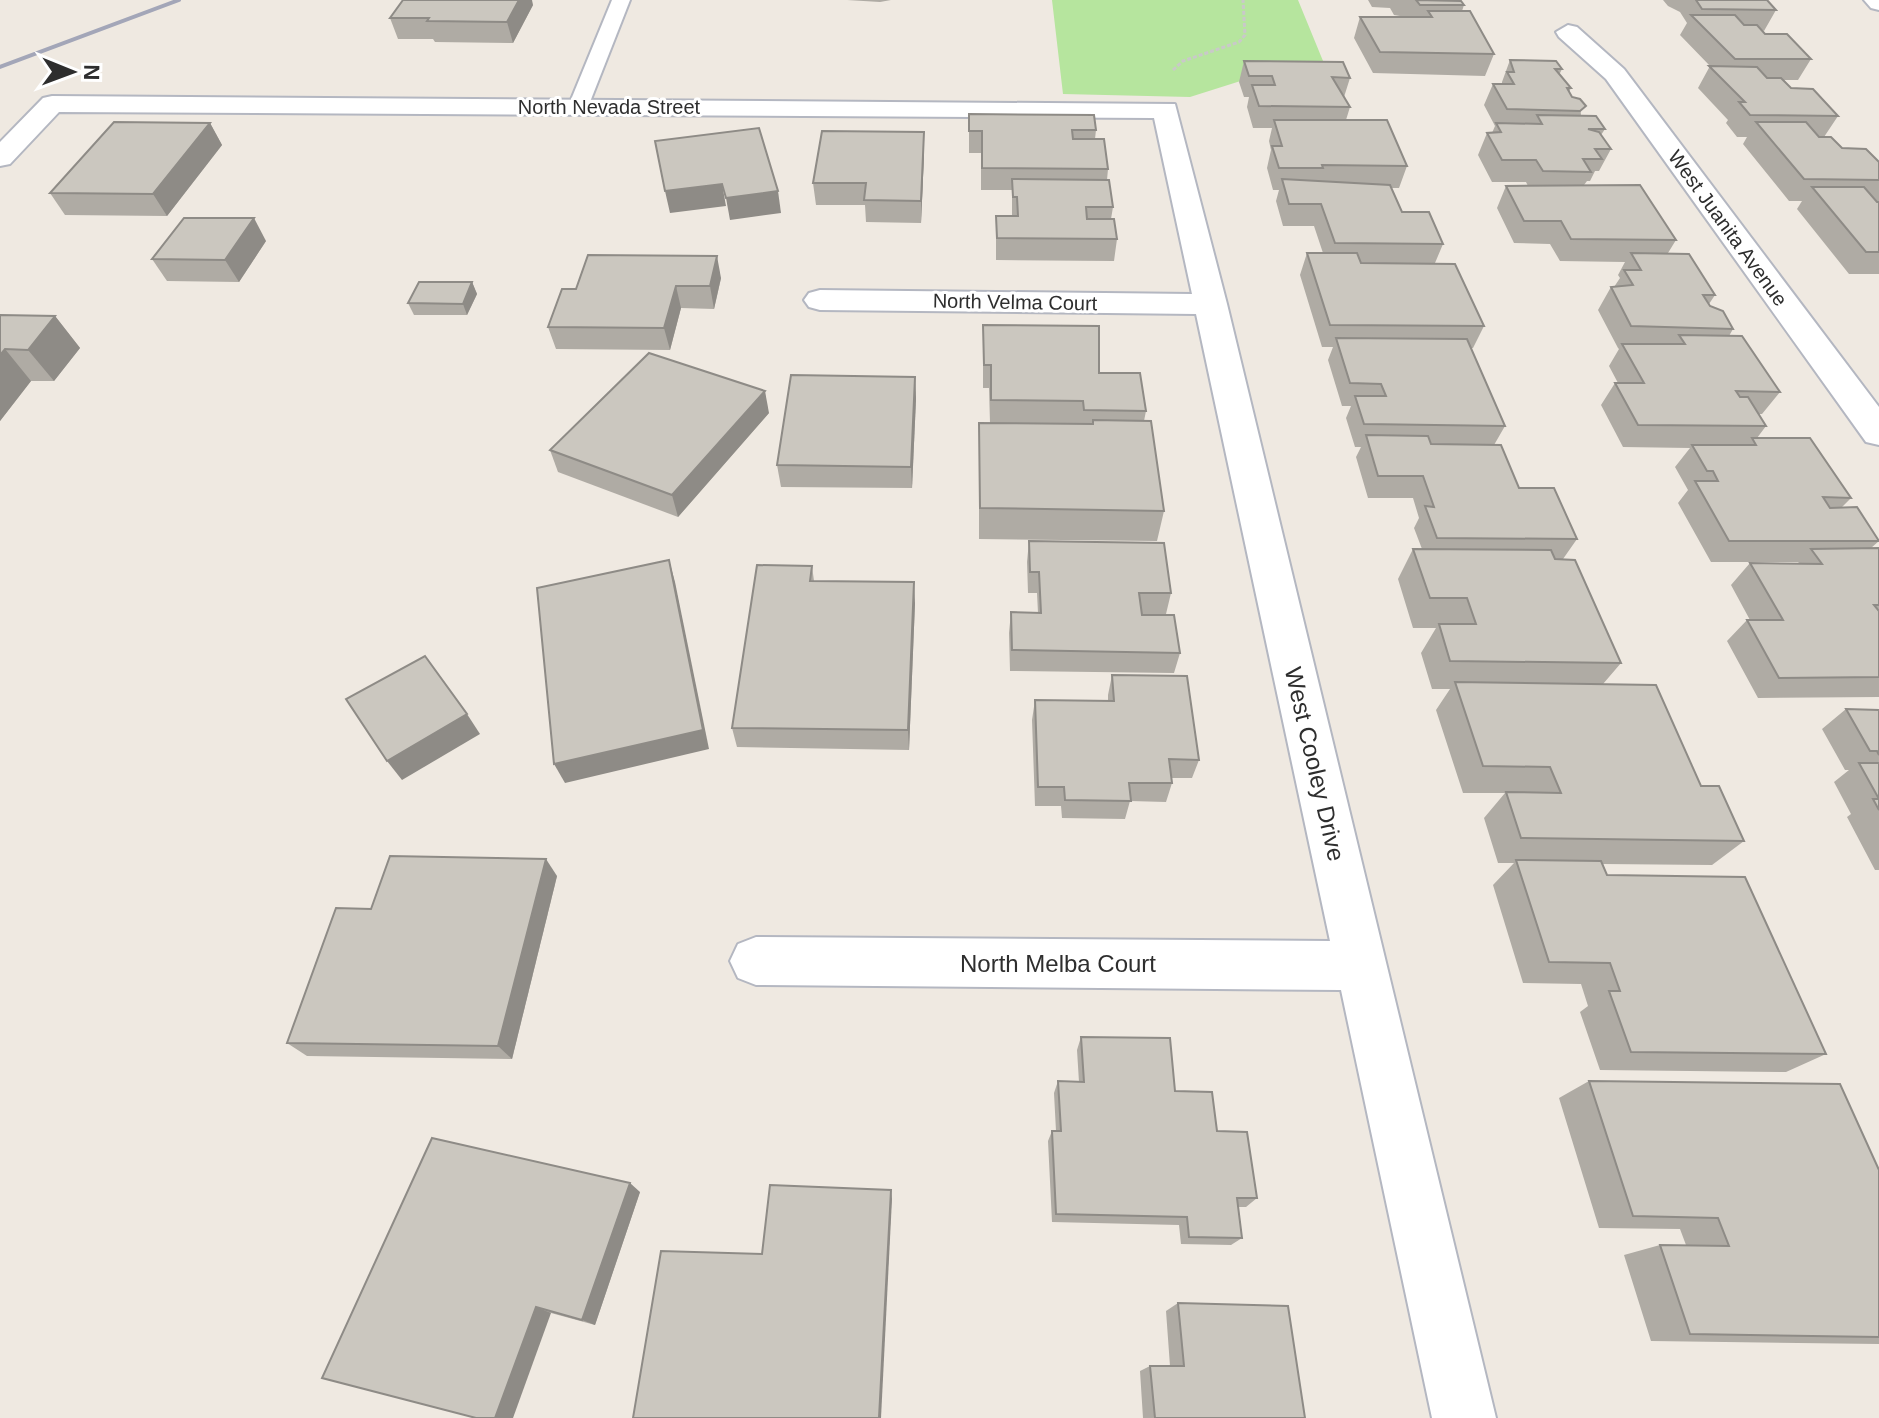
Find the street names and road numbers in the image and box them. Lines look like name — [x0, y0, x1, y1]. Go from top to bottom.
street label: North Nevada Street — [518, 96, 701, 118]
street label: West Juanita Avenue — [1664, 146, 1792, 310]
street label: North Velma Court — [933, 290, 1098, 314]
street label: West Cooley Drive — [1280, 664, 1350, 864]
street label: North Melba Court — [960, 950, 1156, 977]

